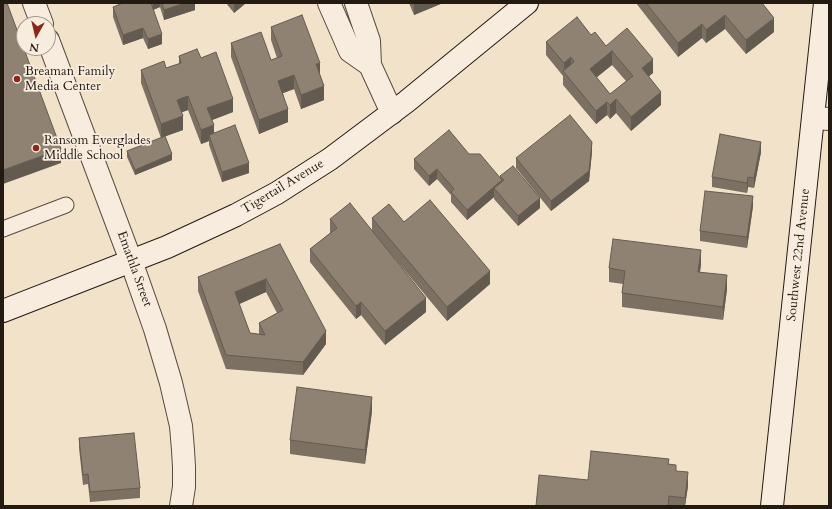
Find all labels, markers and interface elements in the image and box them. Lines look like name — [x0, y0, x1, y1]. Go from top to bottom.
north arrow — [16, 16, 56, 56]
text: N — [29, 39, 40, 55]
place label: Breaman Family Media Center — [25, 64, 115, 95]
marker: Breaman Family Media Center — [12, 74, 22, 84]
place label: Ransom Everglades Middle School — [44, 133, 151, 164]
marker: Ransom Everglades Middle School — [31, 143, 41, 153]
street label: Tigertail Avenue — [239, 156, 327, 218]
street label: Southwest 22nd Avenue — [784, 188, 814, 322]
street label: Emathla Street — [113, 229, 155, 309]

